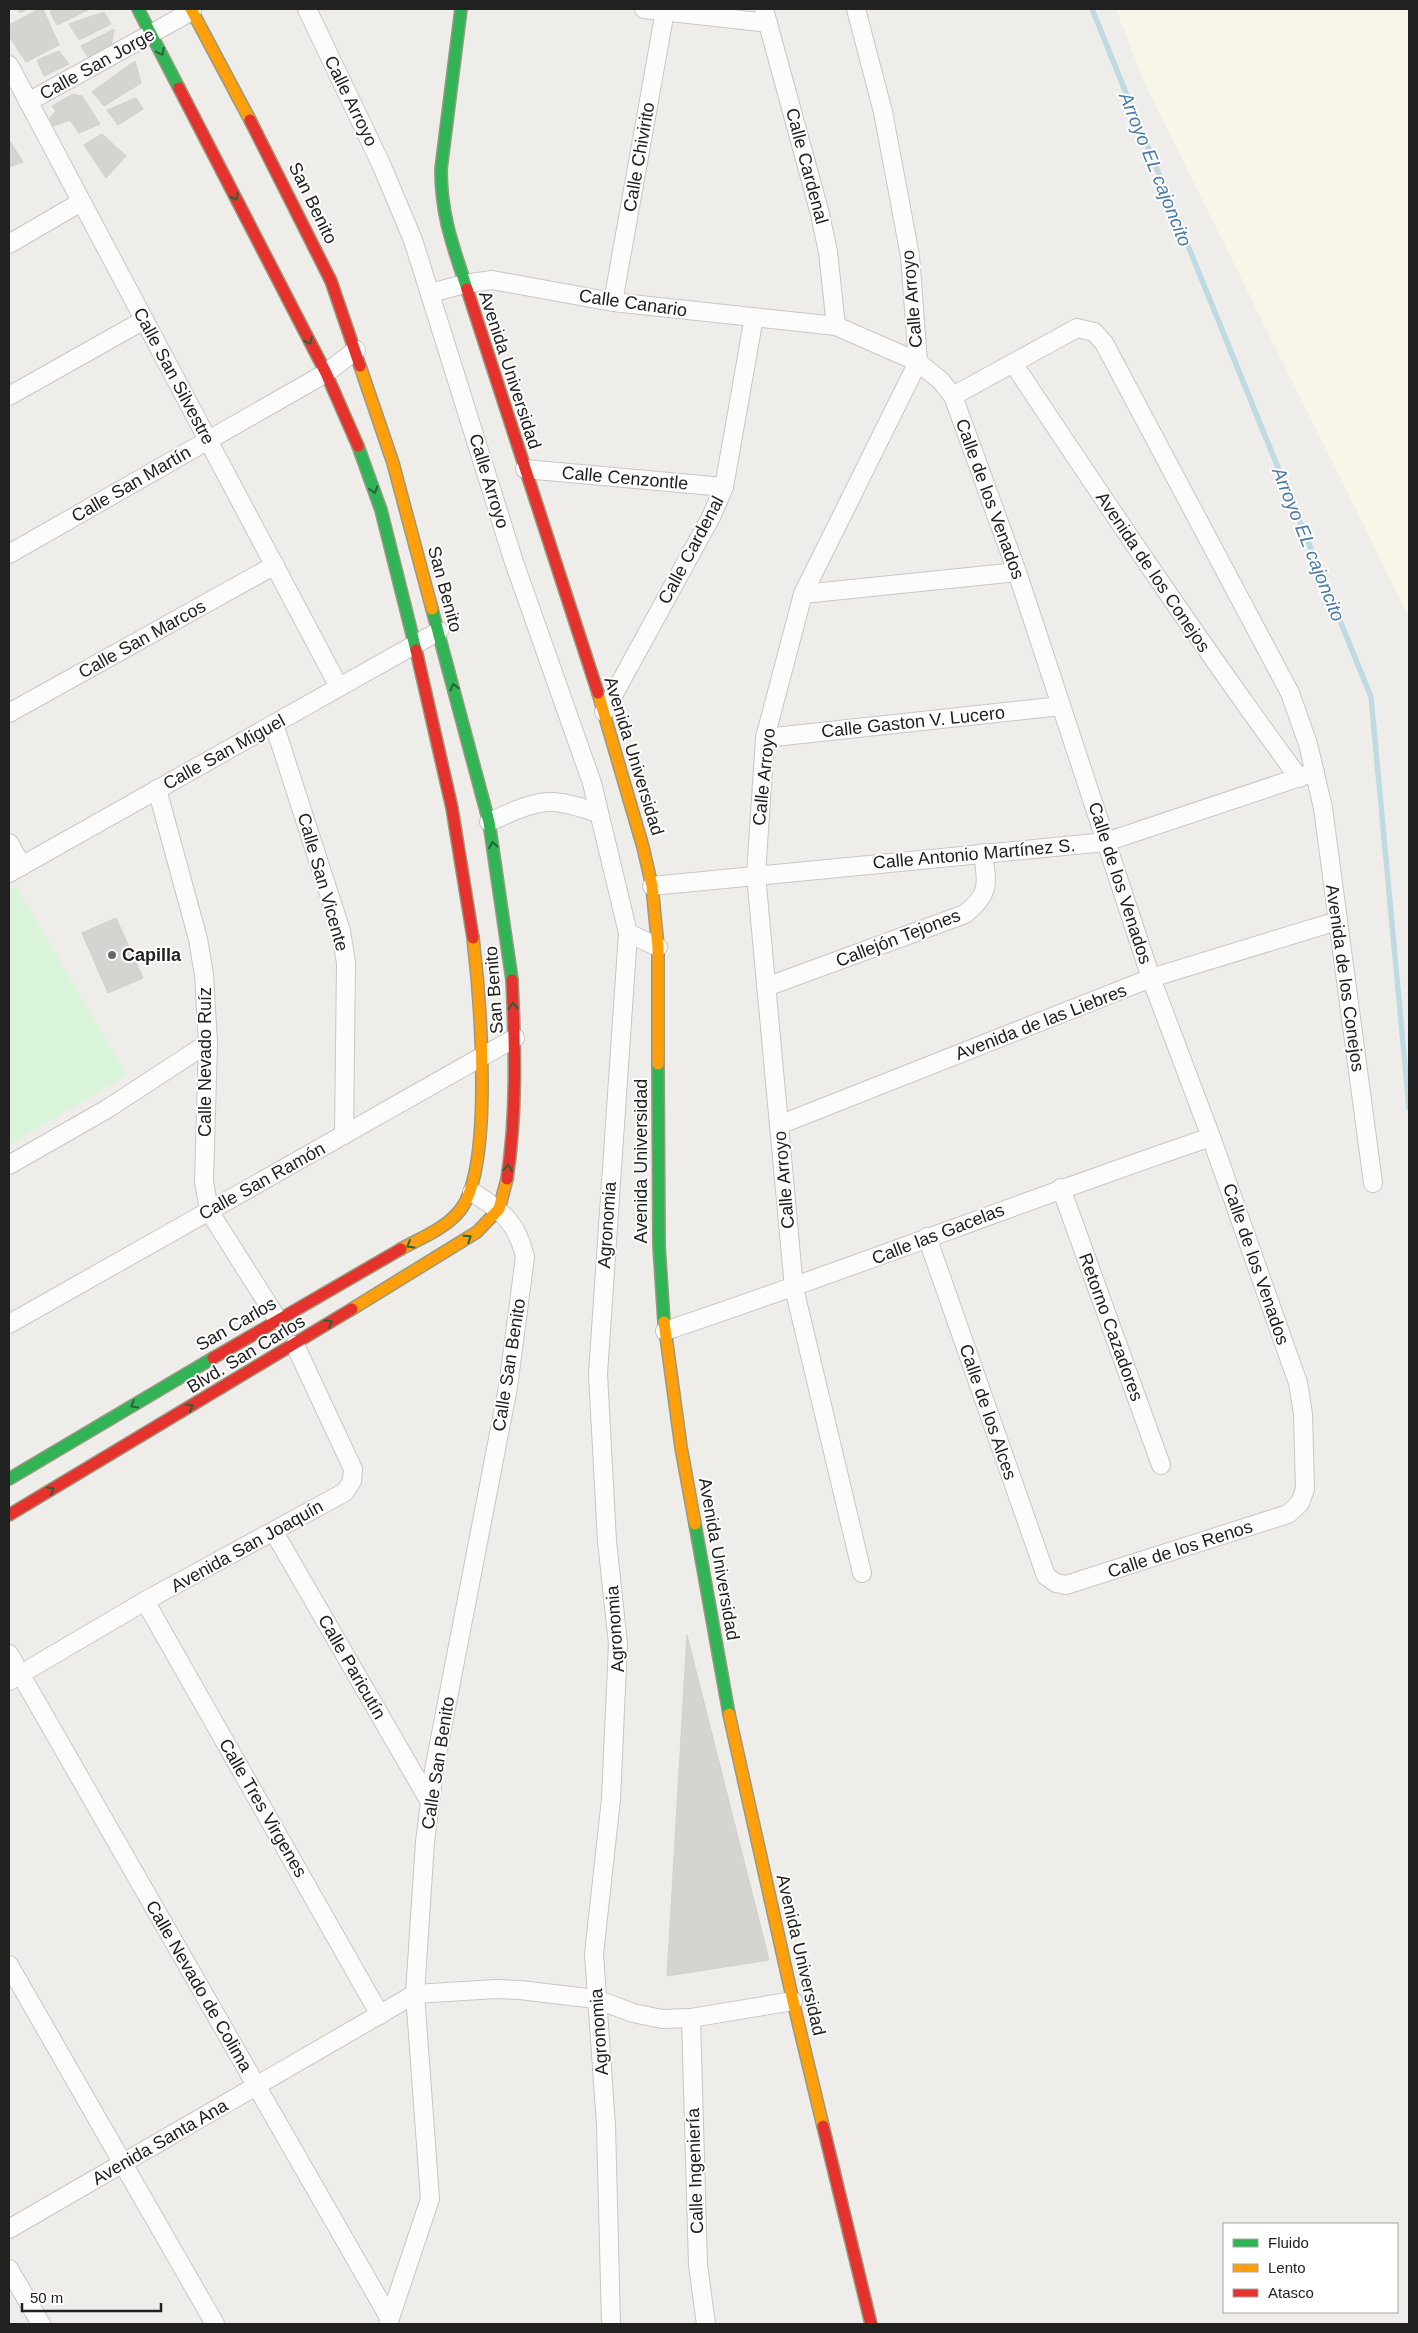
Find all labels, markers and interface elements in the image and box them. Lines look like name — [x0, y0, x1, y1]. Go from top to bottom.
street label: Calle San Jorge — [36, 24, 158, 104]
one-way arrow — [155, 47, 165, 56]
street label: Calle Arroyo — [321, 53, 381, 149]
water label: Arroyo EL cajoncito — [1115, 88, 1196, 249]
street label: Calle Chivirito — [620, 101, 658, 213]
street label: Calle Cardenal — [782, 106, 832, 226]
street label: San Benito — [285, 159, 341, 247]
one-way arrow — [229, 191, 239, 200]
street label: Calle Arroyo — [898, 249, 926, 349]
street label: Calle Canario — [578, 286, 688, 320]
street label: Avenida Universidad — [475, 289, 545, 451]
street label: Calle San Silvestre — [129, 304, 219, 448]
one-way arrow — [303, 336, 313, 345]
street label: Calle de los Venados — [952, 416, 1028, 582]
street label: Calle Arroyo — [465, 431, 513, 531]
street label: Calle San Martín — [68, 442, 194, 526]
street label: Calle Cenzontle — [561, 463, 689, 493]
water label: Arroyo EL cajoncito — [1268, 463, 1349, 624]
one-way arrow — [369, 485, 379, 494]
street label: Avenida de los Conejos — [1092, 488, 1214, 656]
street label: Calle Cardenal — [654, 493, 728, 607]
street label: San Benito — [424, 544, 466, 634]
street label: Calle San Marcos — [75, 596, 209, 682]
street label: Avenida Universidad — [600, 674, 668, 838]
one-way arrow — [449, 684, 459, 692]
street label: Calle Gaston V. Lucero — [820, 702, 1006, 742]
street label: Calle San Miguel — [160, 710, 288, 794]
street label: Calle Arroyo — [749, 727, 779, 827]
street label: Calle de los Venados — [1084, 799, 1156, 967]
street label: Calle San Vicente — [294, 811, 352, 953]
street label: Calle Antonio Martínez S. — [872, 835, 1076, 873]
one-way arrow — [488, 841, 498, 849]
street label: Avenida de los Conejos — [1322, 883, 1368, 1073]
street label: Callejón Tejones — [833, 905, 963, 971]
place label: Capilla — [122, 945, 182, 965]
street label: San Benito — [481, 945, 507, 1035]
marker: Capilla — [106, 949, 118, 961]
street label: Avenida de las Liebres — [953, 980, 1129, 1064]
street label: Calle Nevado Ruíz — [195, 987, 215, 1137]
one-way arrow — [508, 1002, 519, 1010]
street label: Avenida Universidad — [631, 1079, 651, 1243]
street label: Calle Arroyo — [770, 1130, 798, 1230]
street label: Calle San Ramón — [195, 1138, 329, 1224]
one-way arrow — [503, 1164, 513, 1172]
street label: Agronomia — [594, 1180, 620, 1269]
street label: Calle de los Venados — [1219, 1181, 1293, 1347]
street label: Calle las Gacelas — [869, 1200, 1007, 1268]
one-way arrow — [462, 1235, 471, 1244]
one-way arrow — [407, 1238, 416, 1248]
street label: Retorno Cazadores — [1075, 1250, 1147, 1404]
street label: San Carlos — [192, 1293, 280, 1355]
street label: Calle San Benito — [489, 1297, 529, 1433]
street label: Blvd. San Carlos — [183, 1311, 309, 1397]
one-way arrow — [324, 1320, 333, 1330]
street label: Calle de los Alces — [955, 1342, 1021, 1482]
one-way arrow — [130, 1399, 139, 1409]
one-way arrow — [185, 1404, 194, 1414]
street label: Avenida Universidad — [695, 1476, 743, 1642]
one-way arrow — [45, 1487, 54, 1497]
street label: Avenida San Joaquín — [167, 1496, 327, 1596]
street label: Calle de los Renos — [1105, 1516, 1255, 1582]
street label: Agronomia — [602, 1584, 628, 1673]
street label: Calle Paricutín — [314, 1611, 390, 1723]
street label: Calle San Benito — [418, 1695, 458, 1831]
street label: Calle Tres Virgenes — [215, 1735, 311, 1881]
street label: Avenida Universidad — [773, 1872, 829, 2038]
street label: Calle Nevado de Colima — [142, 1897, 257, 2076]
street label: Agronomia — [586, 1987, 612, 2076]
street label: Avenida Santa Ana — [89, 2095, 232, 2189]
street label: Calle Ingeniería — [683, 2107, 707, 2234]
legend — [1223, 2223, 1398, 2313]
text: Fluido — [1268, 2234, 1309, 2251]
text: Lento — [1268, 2259, 1306, 2276]
scale bar — [22, 2280, 161, 2312]
text: Atasco — [1268, 2284, 1314, 2301]
text: 50 m — [30, 2289, 63, 2306]

